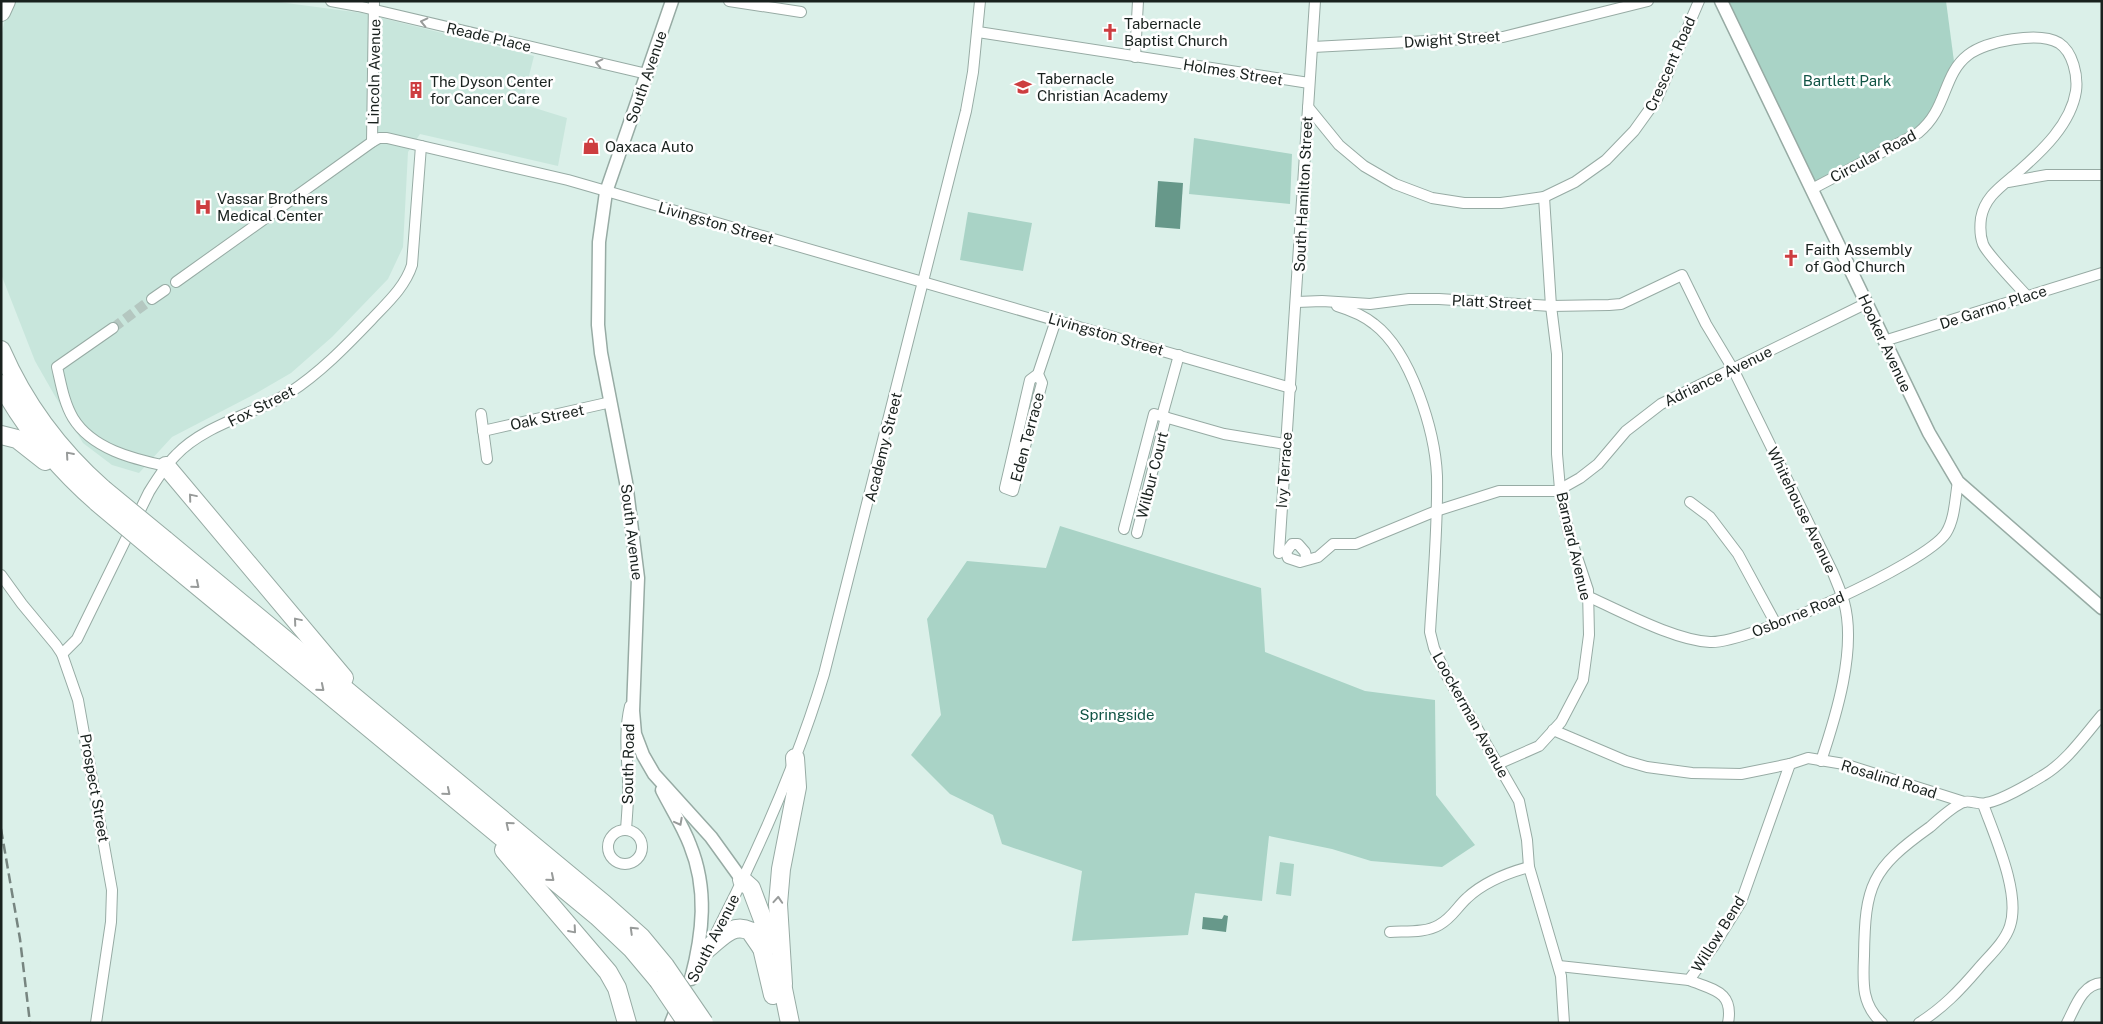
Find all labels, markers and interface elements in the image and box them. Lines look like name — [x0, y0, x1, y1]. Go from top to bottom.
street label: Crescent Road — [1641, 14, 1699, 114]
place label: Tabernacle Baptist Church — [1124, 15, 1228, 49]
one-way arrow — [420, 17, 429, 28]
street label: Lincoln Avenue — [365, 19, 383, 125]
street label: Reade Place — [445, 19, 533, 55]
church icon: Tabernacle Baptist Church — [1100, 22, 1120, 42]
street label: Dwight Street — [1403, 27, 1501, 51]
street label: South Avenue — [622, 28, 670, 126]
street label: Holmes Street — [1182, 56, 1284, 88]
one-way arrow — [595, 58, 604, 69]
place label: Tabernacle Christian Academy — [1037, 70, 1168, 104]
park label: Bartlett Park — [1803, 72, 1891, 89]
place label: The Dyson Center for Cancer Care — [430, 73, 554, 107]
school or university icon: Tabernacle Christian Academy — [1013, 77, 1033, 97]
building icon: The Dyson Center for Cancer Care — [406, 80, 426, 100]
street label: South Hamilton Street — [1290, 115, 1316, 272]
street label: Circular Road — [1827, 126, 1919, 186]
shop icon: Oaxaca Auto — [581, 136, 601, 156]
place label: Oaxaca Auto — [605, 138, 694, 155]
place label: Vassar Brothers Medical Center — [217, 190, 328, 224]
hospital icon: Vassar Brothers Medical Center — [193, 197, 213, 217]
street label: Livingston Street — [656, 198, 776, 248]
place label: Faith Assembly of God Church — [1805, 241, 1912, 275]
church icon: Faith Assembly of God Church — [1781, 248, 1801, 268]
street label: De Garmo Place — [1937, 282, 2049, 332]
street label: Platt Street — [1451, 291, 1533, 313]
street label: Hooker Avenue — [1855, 291, 1915, 395]
street label: Livingston Street — [1046, 309, 1166, 359]
street label: Adriance Avenue — [1661, 343, 1775, 409]
street label: Fox Street — [225, 382, 297, 430]
street label: Academy Street — [861, 390, 905, 504]
street label: Eden Terrace — [1007, 391, 1047, 483]
street label: Oak Street — [509, 401, 586, 433]
street label: Wilbur Court — [1133, 430, 1171, 520]
street label: Ivy Terrace — [1273, 431, 1295, 509]
street label: Whitehouse Avenue — [1764, 444, 1840, 576]
one-way arrow — [66, 451, 75, 460]
street label: South Avenue — [618, 483, 646, 581]
street label: Barnard Avenue — [1553, 490, 1595, 602]
one-way arrow — [190, 494, 198, 503]
one-way arrow — [190, 579, 199, 587]
street label: Osborne Road — [1749, 588, 1847, 640]
one-way arrow — [293, 618, 302, 627]
street label: Loockerman Avenue — [1429, 649, 1513, 781]
one-way arrow — [316, 683, 325, 692]
park label: Springside — [1079, 706, 1155, 723]
street label: South Road — [619, 723, 637, 805]
street label: Prospect Street — [77, 732, 113, 844]
street label: Rosalind Road — [1839, 756, 1939, 802]
one-way arrow — [441, 786, 450, 795]
one-way arrow — [673, 817, 683, 826]
one-way arrow — [506, 822, 515, 830]
one-way arrow — [545, 872, 554, 881]
street label: South Avenue — [683, 891, 743, 985]
street label: Willow Bend — [1688, 893, 1748, 975]
one-way arrow — [772, 896, 783, 904]
one-way arrow — [567, 925, 576, 934]
one-way arrow — [630, 927, 639, 936]

